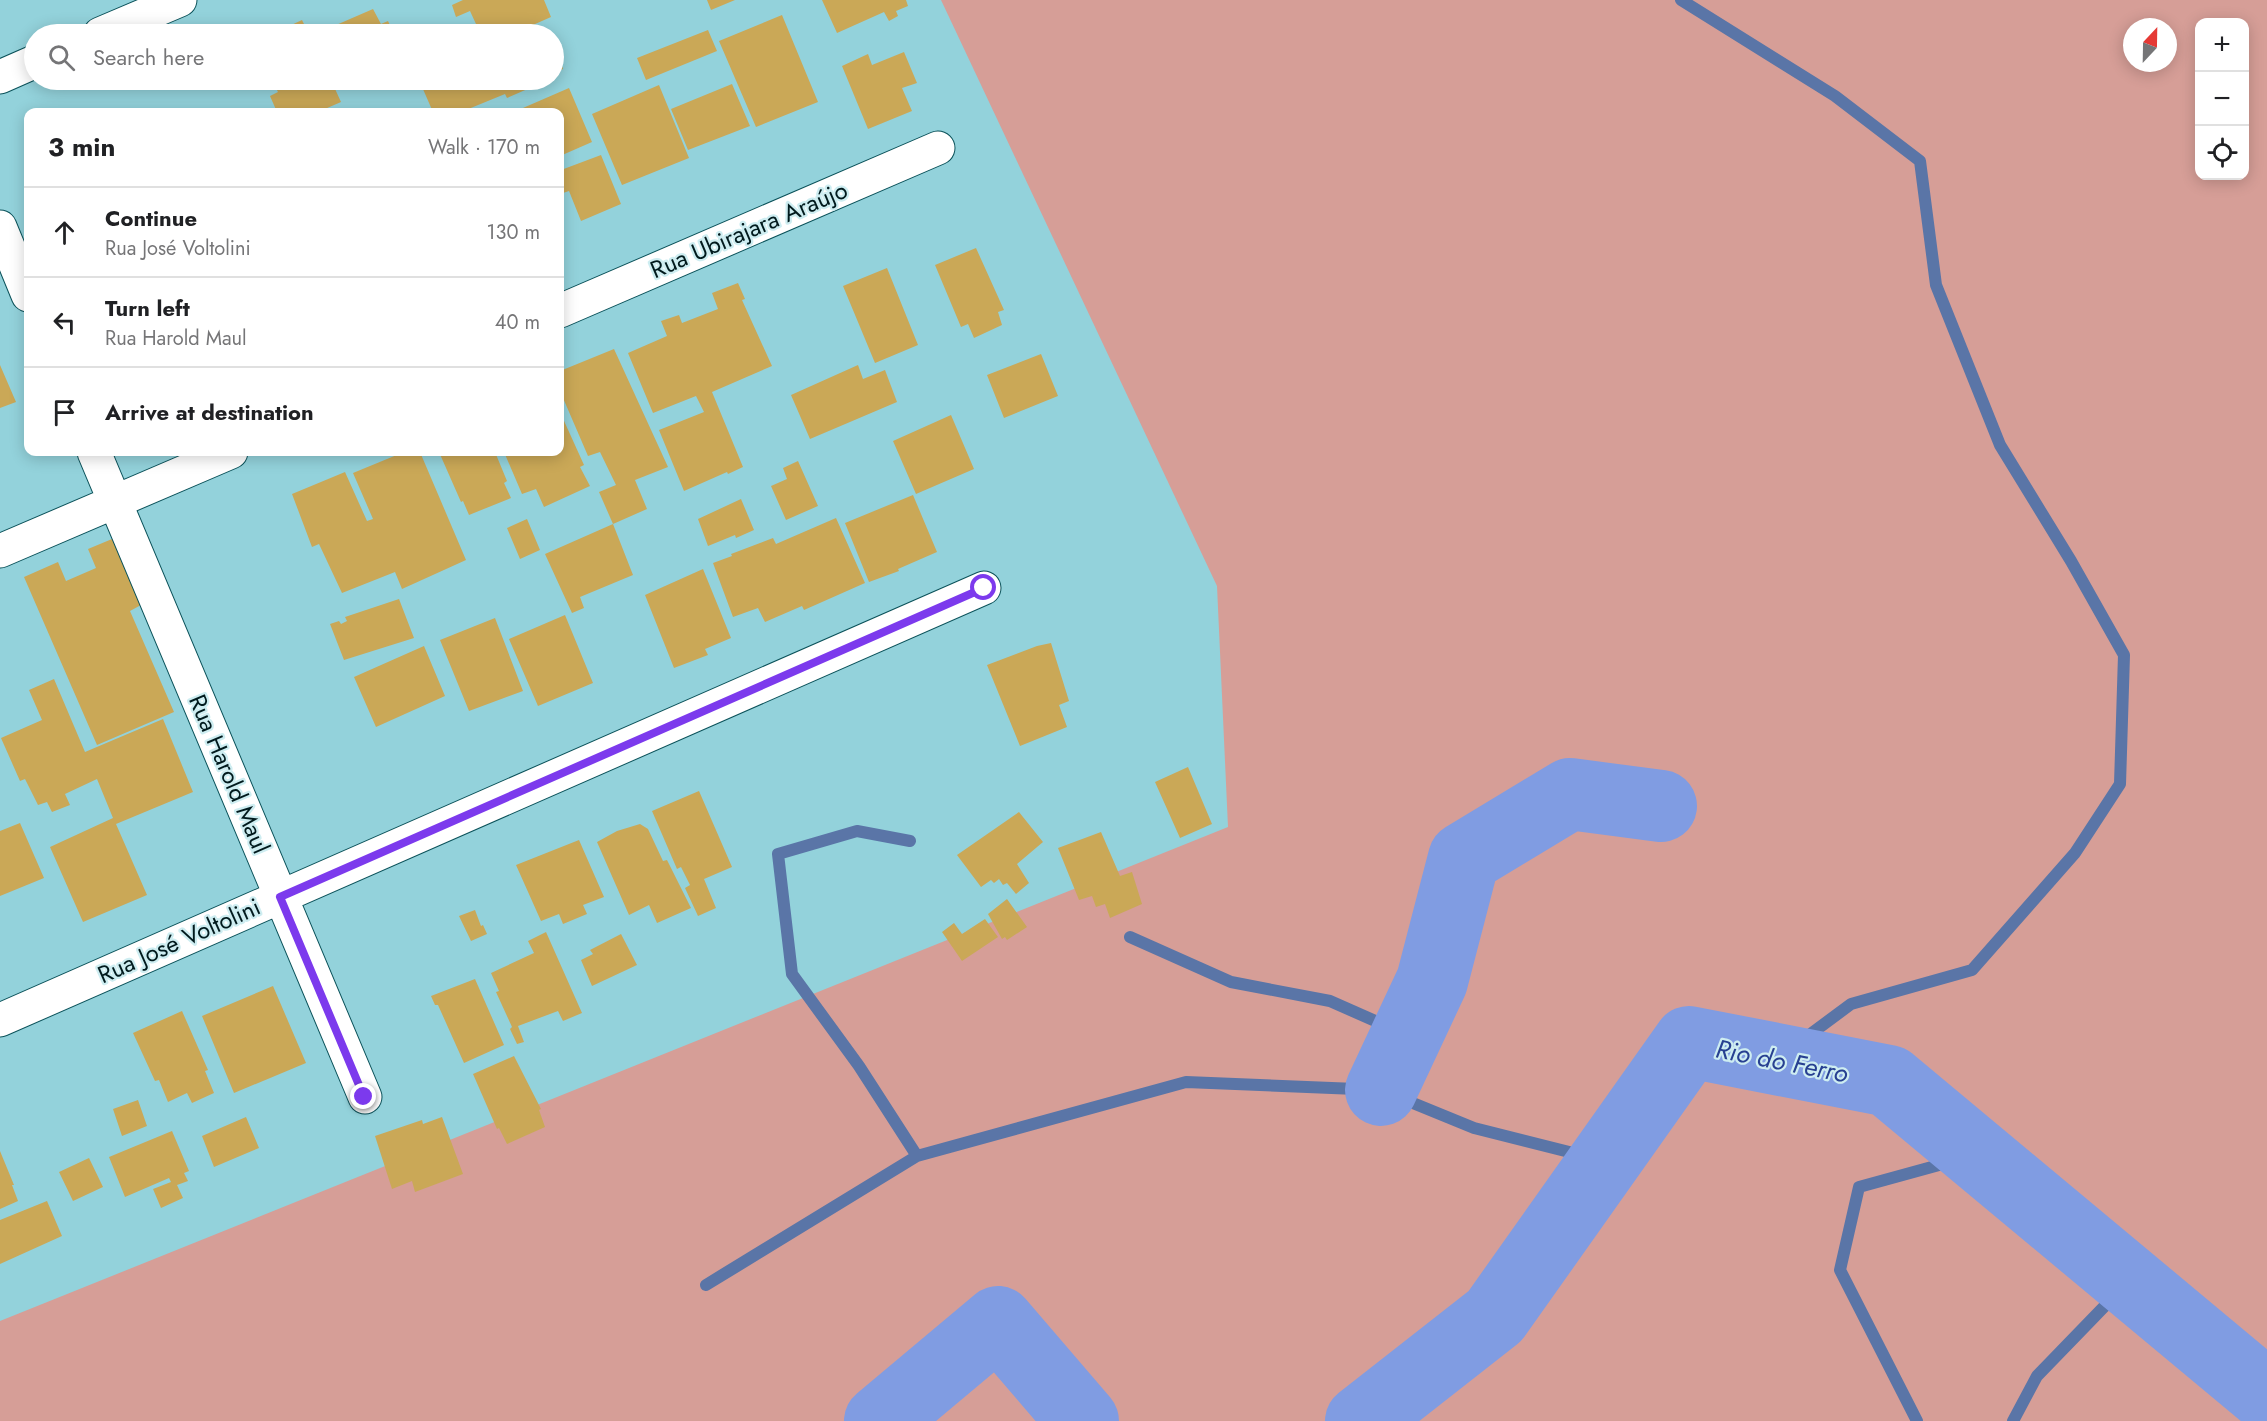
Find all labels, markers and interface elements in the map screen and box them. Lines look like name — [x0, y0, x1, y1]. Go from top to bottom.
north arrow — [2123, 18, 2177, 72]
map controls — [2195, 18, 2249, 180]
button: + — [2195, 18, 2249, 72]
search box — [24, 24, 564, 90]
icon: search — [45, 41, 78, 74]
text: Search here — [93, 41, 204, 73]
button: − — [2195, 72, 2249, 126]
button: locate — [2195, 126, 2249, 180]
text: 3 min — [48, 128, 115, 166]
text: Walk · 170 m — [428, 133, 540, 162]
street label: Rua Ubirajara Araújo — [645, 172, 853, 287]
text: Continue — [105, 202, 197, 234]
icon: ahead — [48, 216, 81, 249]
text: 130 m — [486, 218, 540, 247]
text: Rua José Voltolini — [105, 234, 251, 263]
text: Turn left — [105, 292, 190, 324]
icon: left — [48, 306, 81, 339]
text: 40 m — [495, 308, 540, 337]
text: Rua Harold Maul — [105, 324, 247, 353]
icon: arrive — [48, 396, 81, 429]
text: Arrive at destination — [105, 396, 314, 428]
route start — [970, 574, 996, 600]
street label: Rua Harold Maul — [180, 689, 279, 859]
street label: Rua José Voltolini — [92, 889, 266, 992]
water label: Rio do Ferro — [1713, 1030, 1852, 1092]
route end — [350, 1083, 376, 1109]

